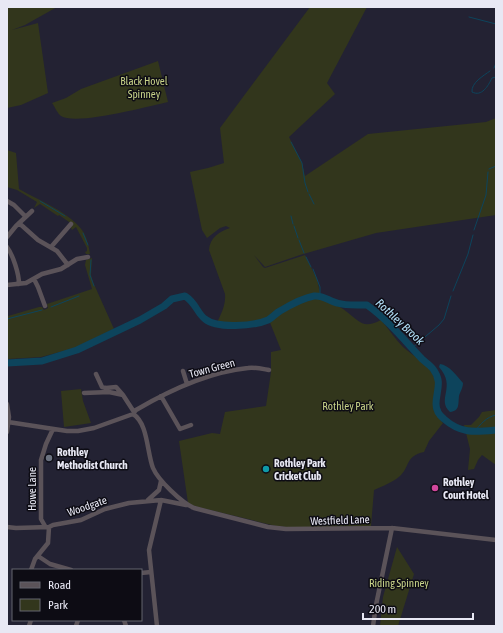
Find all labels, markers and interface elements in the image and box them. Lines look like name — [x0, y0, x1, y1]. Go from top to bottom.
park label: Black Hovel Spinney — [120, 75, 168, 100]
water label: Rothley Brook — [373, 296, 428, 348]
street label: Town Green — [188, 356, 236, 380]
park label: Rothley Park — [322, 400, 374, 412]
place label: Rothley Methodist Church — [57, 446, 128, 471]
marker: Rothley Methodist Church — [44, 453, 54, 463]
place label: Rothley Park Cricket Club — [274, 457, 325, 482]
marker: Rothley Park Cricket Club — [261, 464, 271, 474]
street label: Howe Lane — [26, 467, 38, 511]
place label: Rothley Court Hotel — [443, 476, 490, 501]
marker: Rothley Court Hotel — [430, 483, 440, 493]
street label: Woodgate — [66, 494, 108, 518]
street label: Westfield Lane — [310, 513, 370, 527]
legend — [12, 569, 142, 621]
park label: Riding Spinney — [369, 577, 429, 589]
text: Road — [48, 578, 71, 592]
scale bar — [363, 595, 473, 621]
text: Park — [48, 598, 69, 612]
text: 200 m — [369, 602, 396, 616]

